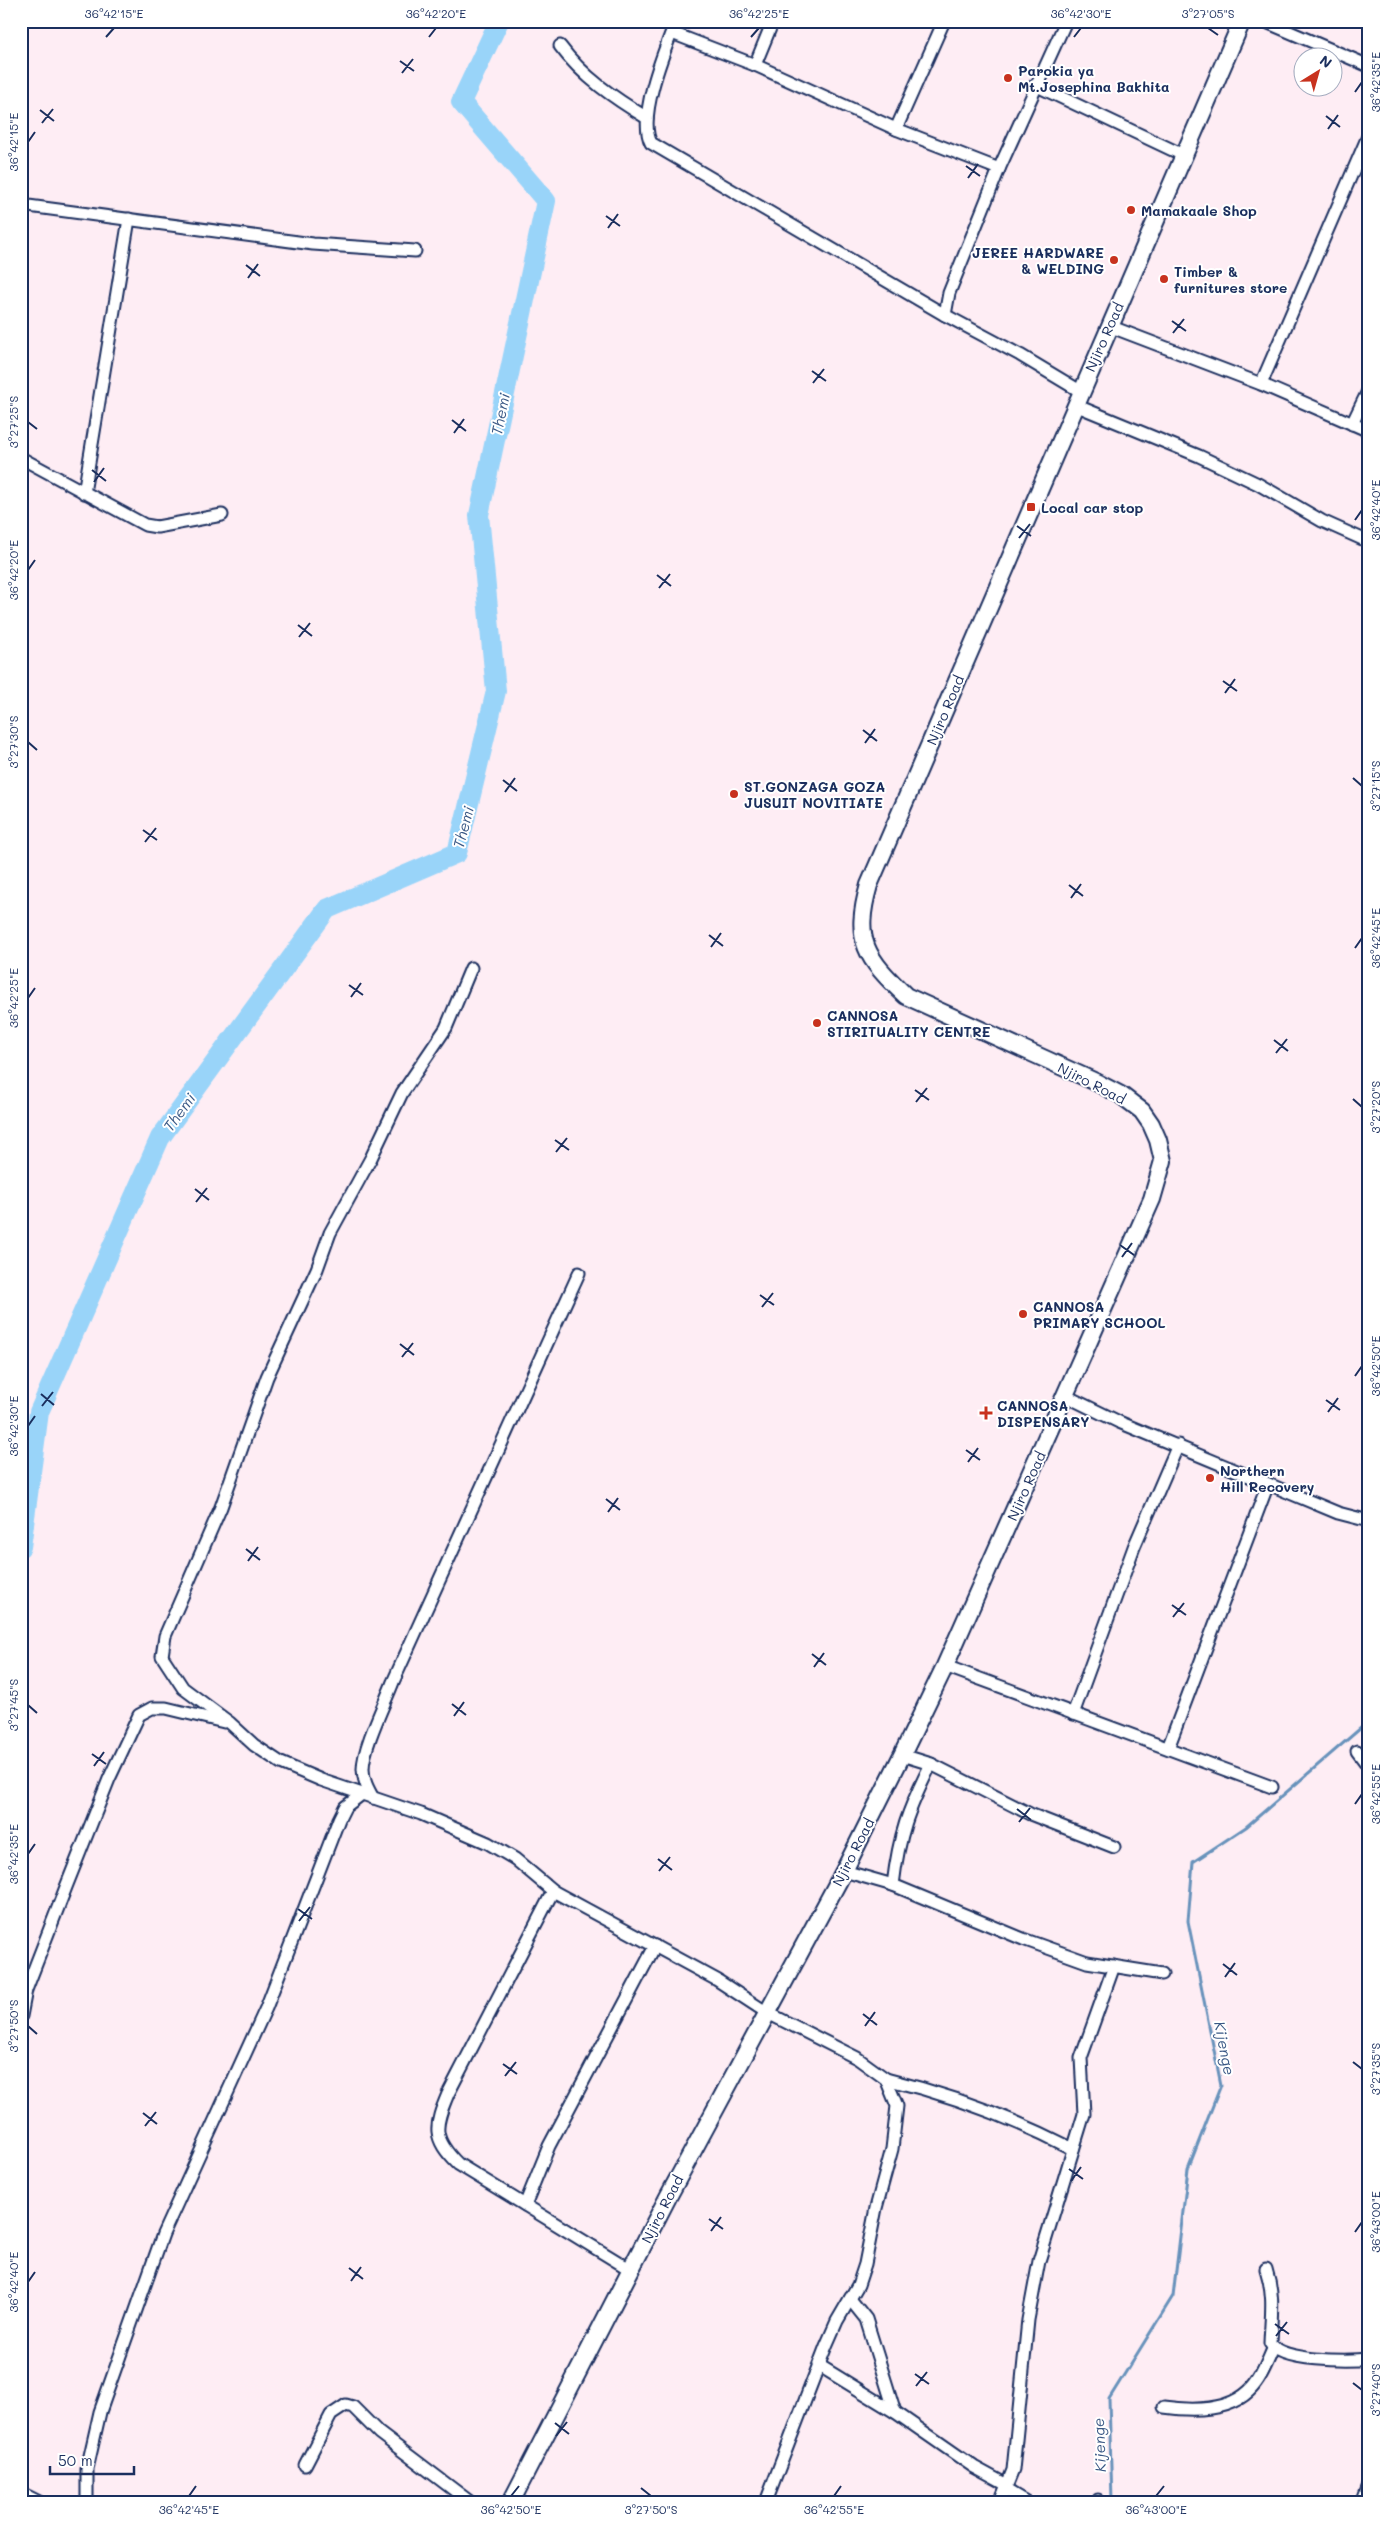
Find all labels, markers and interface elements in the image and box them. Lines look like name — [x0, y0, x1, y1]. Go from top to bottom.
text: 36°42'15"E — [85, 5, 143, 21]
text: 36°42'20"E — [406, 5, 466, 21]
text: 36°42'25"E — [729, 5, 789, 21]
text: 36°42'30"E — [1051, 5, 1112, 21]
text: 3°27'05"S — [1181, 5, 1235, 21]
north arrow — [1292, 48, 1342, 98]
text: N — [1316, 50, 1336, 72]
text: 36°42'35"E — [1367, 52, 1383, 112]
place label: Parokia ya Mt.Josephina Bakhita — [1018, 61, 1170, 96]
marker: Parokia ya Mt.Josephina Bakhita — [1002, 72, 1014, 84]
text: 36°42'15"E — [5, 113, 21, 171]
place label: Mamakaale Shop — [1141, 201, 1257, 220]
marker: Mamakaale Shop — [1125, 204, 1137, 216]
place label: JEREE HARDWARE & WELDING — [972, 243, 1104, 278]
marker: JEREE HARDWARE & WELDING — [1108, 254, 1120, 266]
place label: Timber & furnitures store — [1174, 262, 1287, 297]
marker: Timber & furnitures store — [1158, 273, 1170, 285]
street label: Njiro Road — [1080, 299, 1128, 375]
water label: Themi — [486, 391, 514, 437]
text: 3°27'25"S — [5, 396, 21, 448]
text: 36°42'40"E — [1367, 479, 1383, 540]
place label: Local car stop — [1041, 498, 1143, 517]
marker: Local car stop — [1025, 501, 1037, 513]
text: 36°42'20"E — [5, 540, 21, 600]
street label: Njiro Road — [922, 672, 968, 748]
text: 3°27'30"S — [5, 715, 21, 769]
text: 3°27'15"S — [1367, 760, 1383, 812]
place label: ST.GONZAGA GOZA JUSUIT NOVITIATE — [744, 777, 885, 812]
marker: ST.GONZAGA GOZA JUSUIT NOVITIATE — [728, 788, 740, 800]
water label: Themi — [448, 803, 478, 850]
text: 36°42'45"E — [1367, 908, 1383, 968]
text: 36°42'25"E — [5, 968, 21, 1028]
place label: CANNOSA STIRITUALITY CENTRE — [827, 1006, 991, 1041]
marker: CANNOSA STIRITUALITY CENTRE — [811, 1017, 823, 1029]
street label: Njiro Road — [1055, 1058, 1129, 1108]
text: 3°27'20"S — [1367, 1080, 1383, 1133]
water label: Themi — [158, 1089, 200, 1135]
place label: CANNOSA PRIMARY SCHOOL — [1033, 1297, 1166, 1332]
marker: CANNOSA PRIMARY SCHOOL — [1017, 1308, 1029, 1320]
text: 36°42'50"E — [1367, 1335, 1383, 1396]
text: 36°42'30"E — [5, 1395, 21, 1456]
place label: CANNOSA DISPENSARY — [997, 1396, 1089, 1431]
marker: CANNOSA DISPENSARY — [979, 1406, 993, 1420]
street label: Njiro Road — [1002, 1448, 1050, 1524]
place label: Northern Hill Recovery — [1220, 1461, 1315, 1496]
marker: Northern Hill Recovery — [1204, 1472, 1216, 1484]
text: 3°27'45"S — [5, 1678, 21, 1731]
text: 36°42'55"E — [1367, 1764, 1383, 1824]
street label: Njiro Road — [828, 1815, 878, 1889]
text: 36°42'35"E — [5, 1824, 21, 1884]
text: 3°27'50"S — [5, 1999, 21, 2053]
water label: Kijenge — [1210, 2019, 1240, 2077]
text: 3°27'35"S — [1367, 2042, 1383, 2095]
street label: Njiro Road — [637, 2172, 687, 2246]
text: 36°43'00"E — [1367, 2191, 1383, 2253]
text: 36°42'40"E — [5, 2251, 21, 2312]
text: 3°27'40"S — [1367, 2363, 1383, 2417]
water label: Kijenge — [1088, 2418, 1110, 2472]
scale bar — [50, 2443, 134, 2475]
text: 50 m — [58, 2450, 93, 2470]
text: 36°42'45"E — [159, 2501, 219, 2517]
text: 36°42'50"E — [481, 2501, 542, 2517]
text: 3°27'50"S — [624, 2501, 678, 2517]
text: 36°42'55"E — [804, 2501, 864, 2517]
text: 36°43'00"E — [1125, 2501, 1187, 2517]

